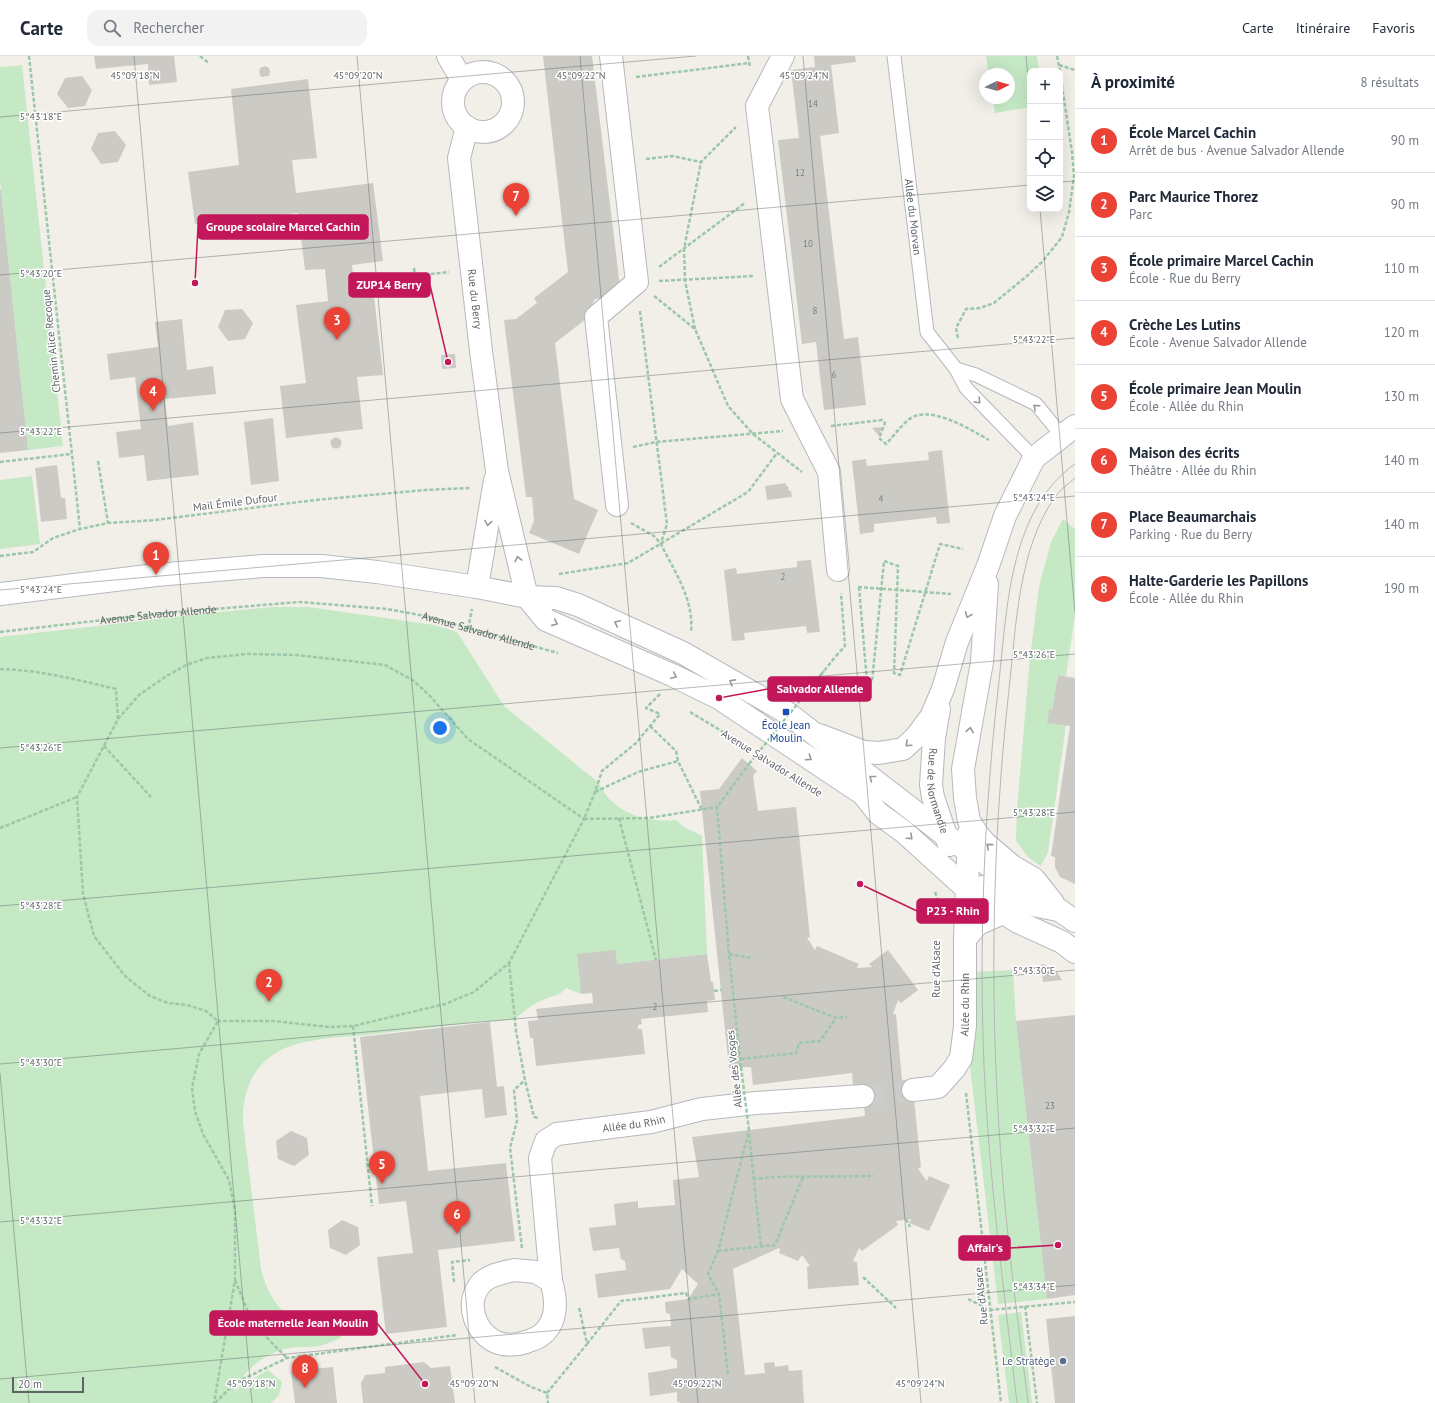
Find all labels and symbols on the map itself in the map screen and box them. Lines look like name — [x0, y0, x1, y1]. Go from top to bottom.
north arrow — [979, 68, 1015, 104]
text: 45°09'18"N — [110, 69, 160, 82]
text: 45°09'20"N — [333, 69, 383, 82]
text: 45°09'22"N — [556, 69, 606, 82]
text: 45°09'24"N — [779, 69, 829, 82]
house number: 14 — [808, 98, 818, 109]
text: 5°43'18"E — [20, 110, 62, 123]
house number: 12 — [795, 167, 805, 178]
street label: Allée du Morvan — [902, 178, 925, 256]
pin: 7 — [503, 183, 529, 216]
callout: Groupe scolaire Marcel Cachin — [198, 215, 368, 239]
text: Groupe scolaire Marcel Cachin — [206, 219, 360, 234]
house number: 10 — [803, 238, 813, 249]
text: 5°43'20"E — [20, 267, 62, 280]
street label: Rue du Berry — [465, 268, 486, 331]
callout: ZUP14 Berry — [349, 273, 430, 297]
text: ZUP14 Berry — [357, 277, 422, 292]
street label: Chemin Alice Recoque — [39, 288, 63, 393]
house number: 8 — [813, 305, 818, 316]
pin: 3 — [324, 307, 350, 340]
text: 5°43'22"E — [1013, 333, 1055, 346]
house number: 6 — [832, 369, 837, 380]
pin: 4 — [140, 378, 166, 411]
one-way arrow — [973, 396, 980, 403]
one-way arrow — [1034, 405, 1041, 412]
text: 5°43'22"E — [20, 425, 62, 438]
street label: Mail Émile Dufour — [192, 490, 278, 514]
text: 5°43'24"E — [1013, 491, 1055, 504]
house number: 4 — [879, 493, 884, 504]
one-way arrow — [484, 520, 492, 526]
pin: 1 — [143, 542, 169, 575]
one-way arrow — [514, 556, 522, 563]
house number: 2 — [781, 571, 786, 582]
text: 5°43'24"E — [20, 583, 62, 596]
street label: Avenue Salvador Allende — [99, 602, 217, 627]
street label: Avenue Salvador Allende — [420, 608, 537, 653]
one-way arrow — [964, 612, 972, 619]
one-way arrow — [551, 619, 558, 627]
one-way arrow — [613, 620, 621, 628]
text: 5°43'26"E — [1013, 648, 1055, 661]
one-way arrow — [669, 671, 677, 679]
callout: Salvador Allende — [768, 677, 871, 701]
one-way arrow — [729, 679, 736, 687]
text: Salvador Allende — [777, 681, 863, 696]
marker: École Jean Moulin — [781, 707, 791, 717]
your location — [430, 718, 450, 738]
place label: École Jean Moulin — [762, 718, 810, 745]
street label: Avenue Salvador Allende — [719, 726, 826, 800]
one-way arrow — [965, 727, 974, 734]
one-way arrow — [905, 740, 913, 747]
text: 5°43'26"E — [20, 741, 62, 754]
street label: Rue de Normandie — [924, 747, 952, 836]
one-way arrow — [804, 753, 811, 760]
one-way arrow — [869, 775, 876, 782]
text: 5°43'28"E — [1013, 806, 1055, 819]
one-way arrow — [905, 833, 913, 840]
one-way arrow — [987, 844, 994, 851]
text: 5°43'28"E — [20, 899, 62, 912]
callout: P23 - Rhin — [917, 899, 988, 923]
text: P23 - Rhin — [927, 903, 979, 918]
street label: Rue d'Alsace — [929, 940, 943, 998]
text: 5°43'30"E — [1013, 964, 1055, 977]
pin: 2 — [256, 969, 282, 1002]
street label: Allée du Rhin — [957, 973, 972, 1037]
house number: 2 — [653, 1001, 658, 1012]
street label: Allée des Vosges — [723, 1029, 745, 1108]
text: 5°43'30"E — [20, 1056, 62, 1069]
house number: 23 — [1045, 1100, 1055, 1111]
street label: Allée du Rhin — [602, 1112, 667, 1135]
text: 5°43'32"E — [1013, 1122, 1055, 1135]
pin: 5 — [369, 1151, 395, 1184]
pin: 6 — [444, 1201, 470, 1234]
text: 5°43'32"E — [20, 1214, 62, 1227]
callout: Affair's — [959, 1236, 1010, 1260]
text: Affair's — [967, 1240, 1003, 1255]
street label: Rue d'Alsace — [971, 1266, 991, 1326]
text: 5°43'34"E — [1013, 1280, 1055, 1293]
callout: École maternelle Jean Moulin — [210, 1311, 377, 1335]
text: École maternelle Jean Moulin — [218, 1315, 368, 1330]
place label: Le Stratège — [1002, 1354, 1055, 1368]
pin: 8 — [292, 1355, 318, 1388]
marker: Le Stratège — [1058, 1356, 1068, 1366]
scale bar — [12, 1375, 84, 1394]
text: 45°09'18"N — [226, 1377, 276, 1390]
text: 45°09'20"N — [449, 1377, 499, 1390]
text: 45°09'22"N — [672, 1377, 722, 1390]
text: 45°09'24"N — [895, 1377, 945, 1390]

